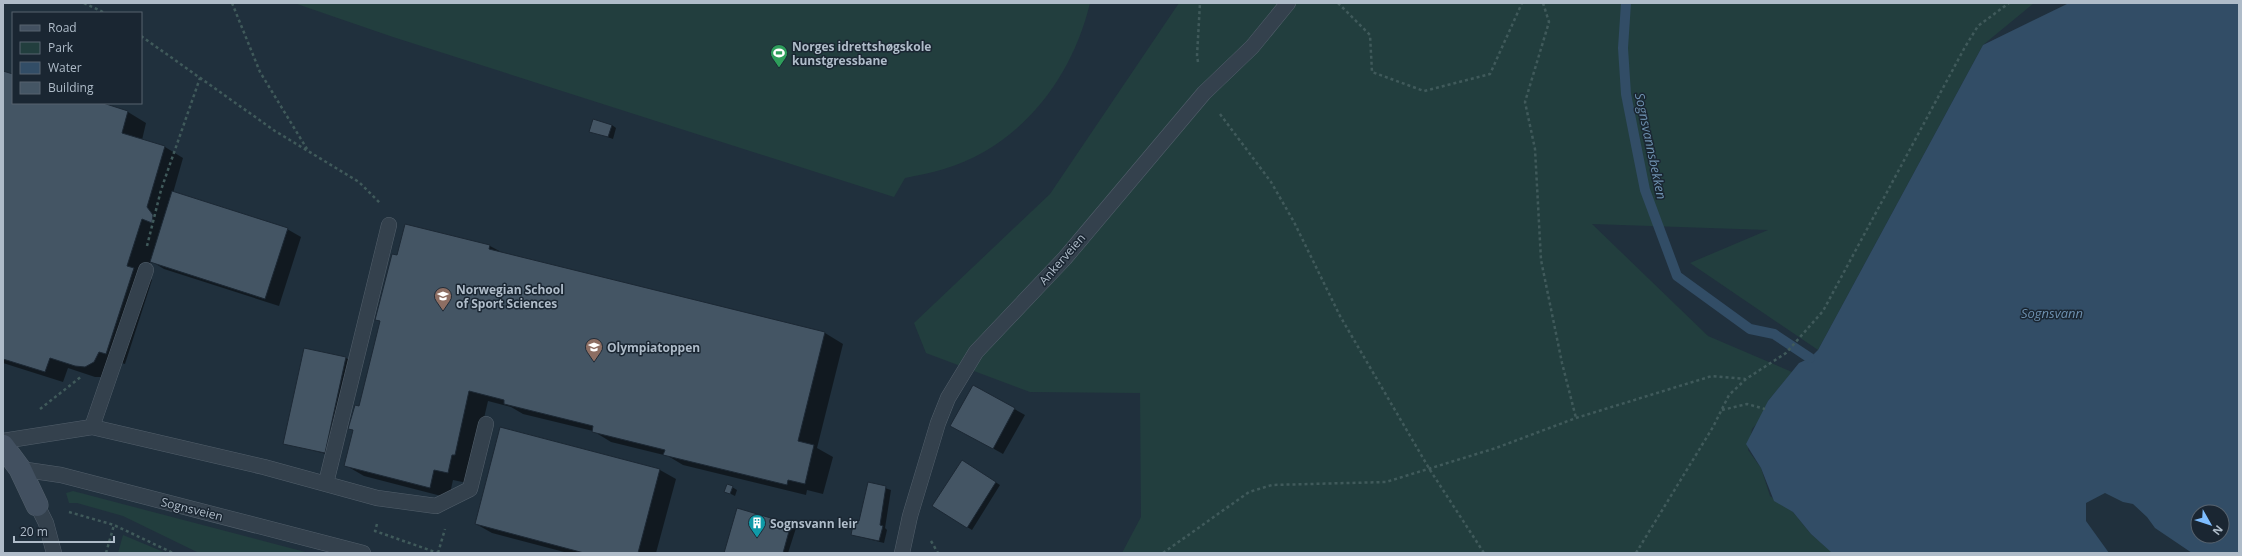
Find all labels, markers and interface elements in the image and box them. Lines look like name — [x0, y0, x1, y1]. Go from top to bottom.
legend — [12, 12, 142, 104]
text: Road — [48, 19, 77, 36]
place label: Norges idrettshøgskole kunstgressbane — [792, 38, 931, 69]
text: Park — [48, 39, 74, 56]
sports icon: Norges idrettshøgskole kunstgressbane — [769, 43, 789, 68]
text: Water — [48, 59, 82, 76]
text: Building — [48, 79, 94, 96]
water label: Sognsvannsbekken — [1631, 91, 1671, 201]
street label: Ankerveien — [1035, 230, 1089, 288]
place label: Norwegian School of Sport Sciences — [456, 281, 564, 312]
school or university icon: Norwegian School of Sport Sciences — [433, 286, 453, 311]
water label: Sognsvann — [2021, 304, 2083, 322]
school or university icon: Olympiatoppen — [584, 337, 604, 362]
place label: Olympiatoppen — [607, 339, 700, 356]
street label: Sognsveien — [159, 493, 225, 525]
north arrow — [2190, 504, 2230, 544]
building icon: Sognsvann leir — [747, 513, 767, 538]
place label: Sognsvann leir — [770, 515, 858, 532]
scale bar — [14, 518, 114, 544]
text: N — [2210, 522, 2227, 539]
text: 20 m — [20, 523, 48, 540]

